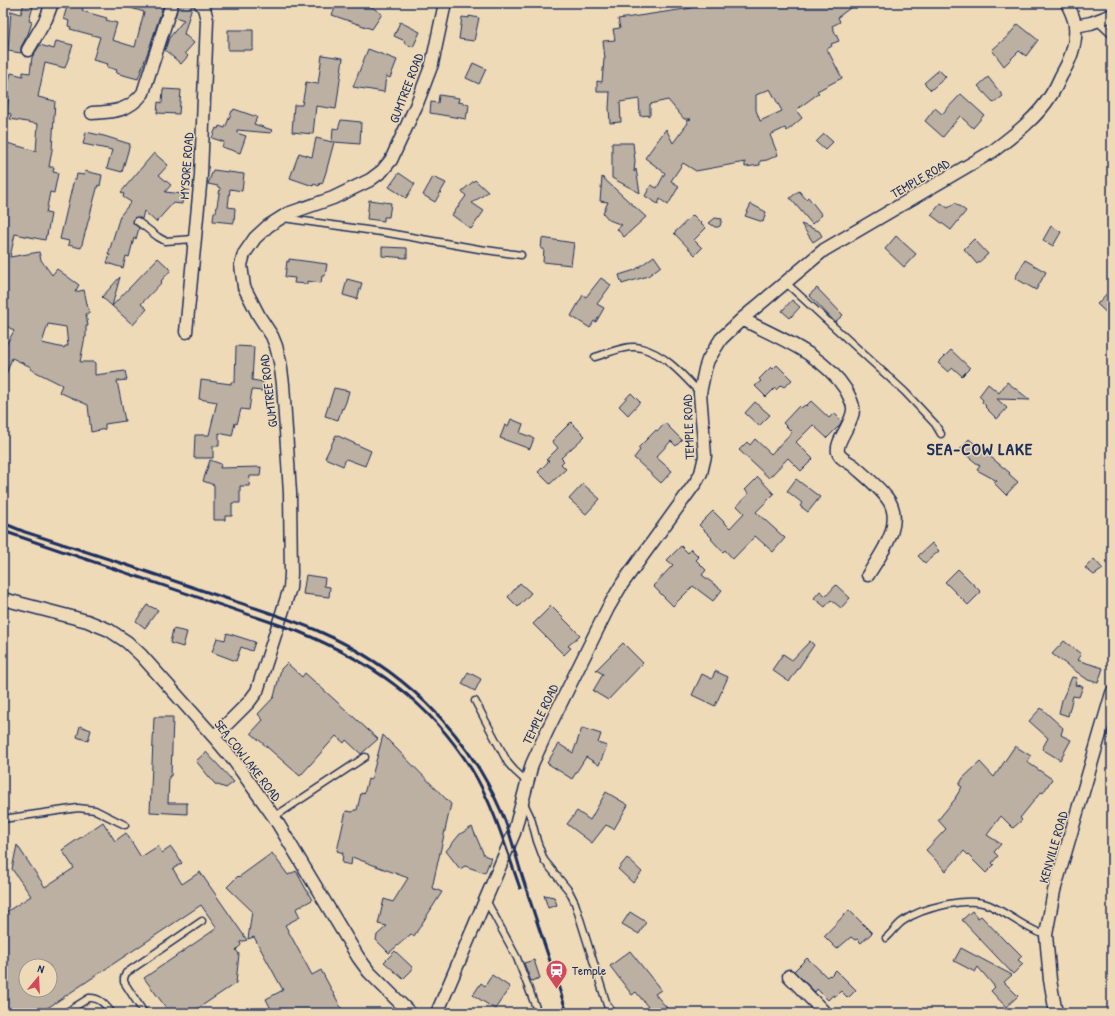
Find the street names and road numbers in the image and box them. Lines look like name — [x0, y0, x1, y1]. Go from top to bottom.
street label: GUMTREE ROAD — [384, 50, 428, 125]
street label: MYSORE ROAD — [175, 131, 197, 200]
street label: TEMPLE ROAD — [887, 154, 953, 202]
street label: GUMTREE ROAD — [255, 353, 281, 428]
street label: TEMPLE ROAD — [678, 393, 698, 460]
street label: TEMPLE ROAD — [518, 680, 563, 747]
street label: SEA COW LAKE ROAD — [211, 716, 286, 805]
street label: KENVILLE ROAD — [1034, 808, 1072, 885]

